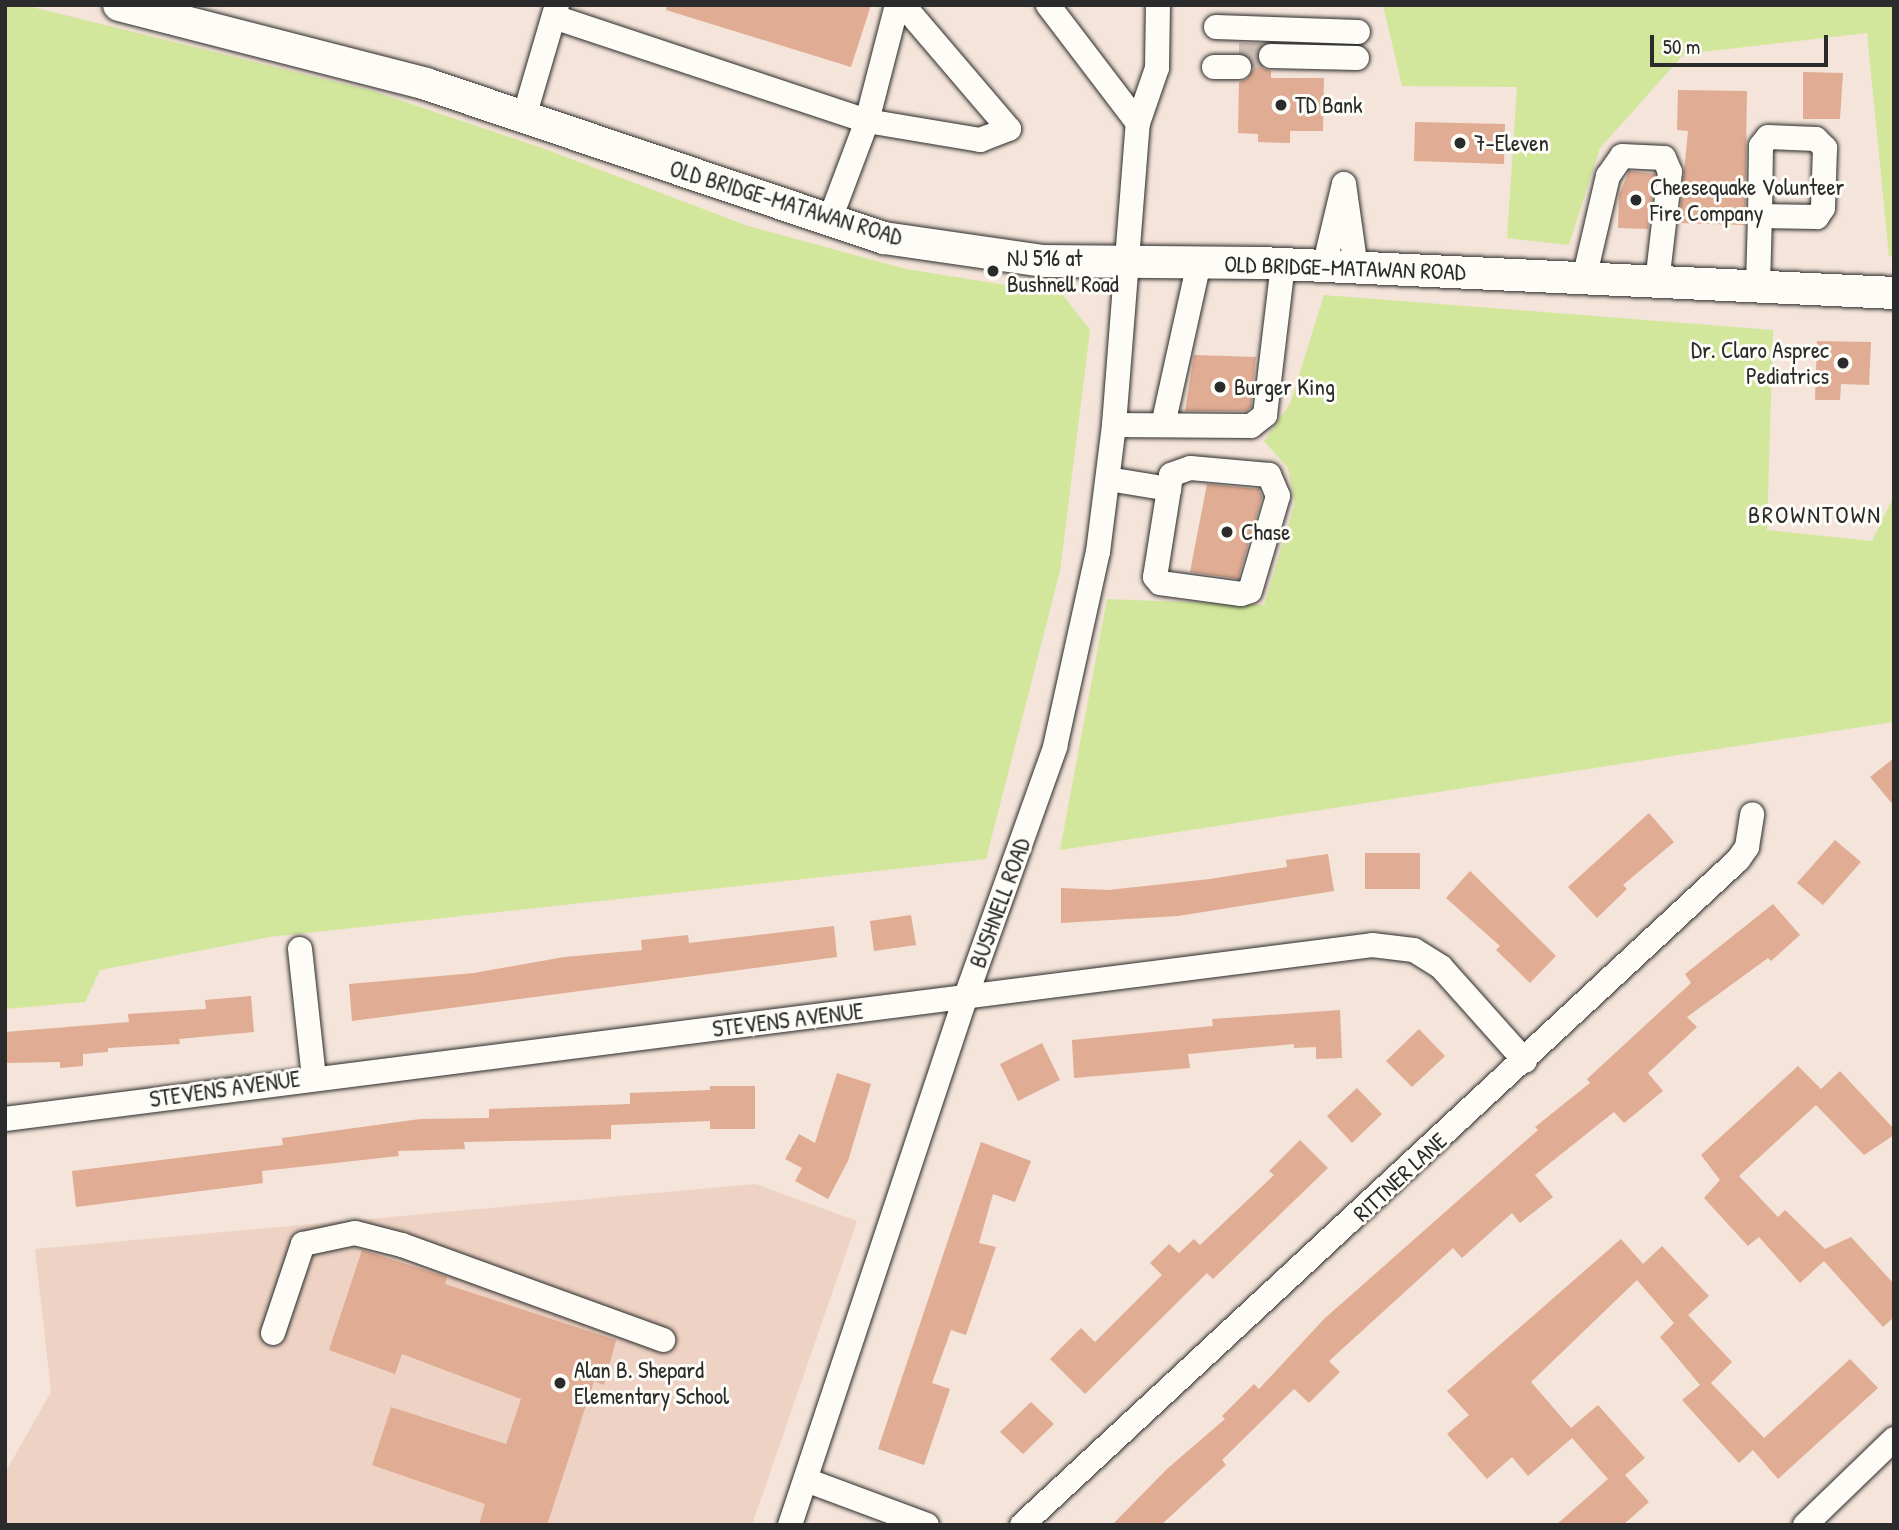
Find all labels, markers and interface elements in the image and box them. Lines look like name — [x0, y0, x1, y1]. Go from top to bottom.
scale bar — [1654, 21, 1832, 65]
text: 50 m — [1663, 32, 1700, 61]
place label: TD Bank — [1295, 91, 1363, 119]
marker: TD Bank — [1273, 97, 1289, 113]
place label: 7-Eleven — [1474, 129, 1549, 157]
marker: 7-Eleven — [1452, 135, 1468, 151]
street label: OLD BRIDGE-MATAWAN ROAD — [666, 154, 906, 252]
place label: Cheesequake Volunteer Fire Company — [1650, 173, 1844, 227]
marker: Cheesequake Volunteer Fire Company — [1628, 192, 1644, 208]
place label: NJ 516 at Bushnell Road — [1007, 244, 1119, 298]
street label: OLD BRIDGE-MATAWAN ROAD — [1224, 250, 1466, 286]
marker: NJ 516 at Bushnell Road — [985, 263, 1001, 279]
place label: Dr. Claro Asprec Pediatrics — [1691, 336, 1829, 390]
marker: Dr. Claro Asprec Pediatrics — [1835, 355, 1851, 371]
place label: Burger King — [1234, 373, 1335, 401]
marker: Burger King — [1212, 379, 1228, 395]
district label: BROWNTOWN — [1749, 501, 1881, 529]
place label: Chase — [1241, 518, 1290, 546]
marker: Chase — [1219, 524, 1235, 540]
street label: BUSHNELL ROAD — [964, 834, 1036, 972]
street label: STEVENS AVENUE — [711, 997, 865, 1043]
street label: STEVENS AVENUE — [148, 1065, 302, 1113]
street label: RITTNER LANE — [1348, 1127, 1452, 1227]
place label: Alan B. Shepard Elementary School — [574, 1356, 729, 1410]
marker: Alan B. Shepard Elementary School — [552, 1375, 568, 1391]

